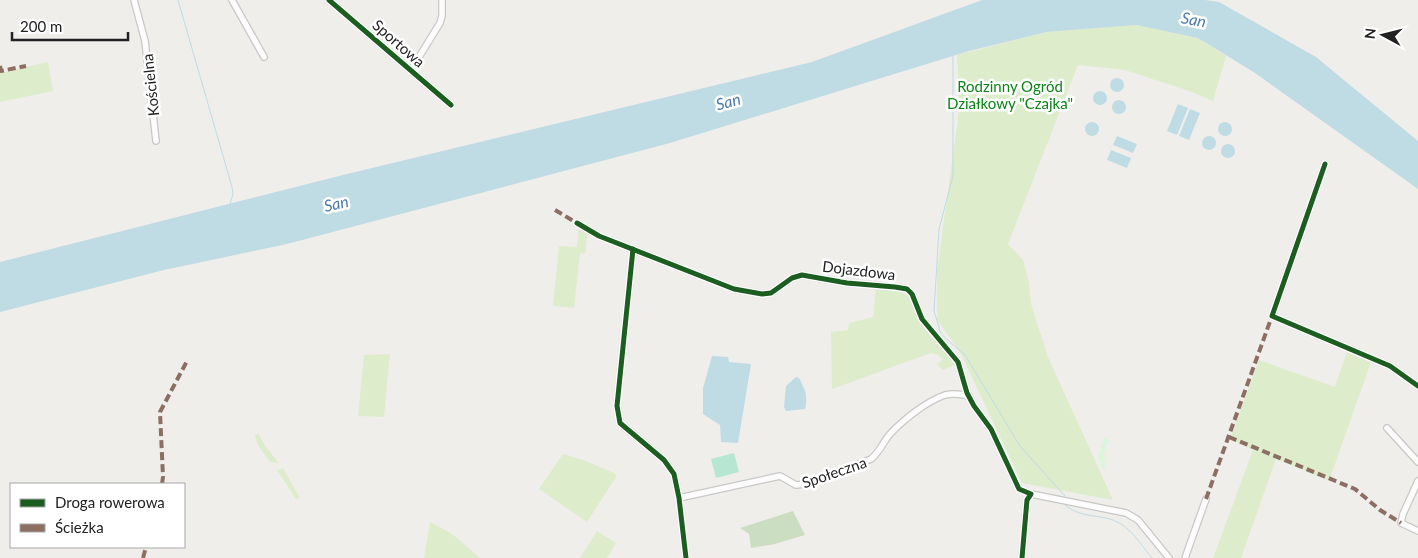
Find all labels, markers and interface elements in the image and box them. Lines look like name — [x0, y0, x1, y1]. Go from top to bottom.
water label: San — [1180, 7, 1208, 31]
scale bar — [12, 10, 129, 42]
north arrow — [1358, 10, 1408, 60]
street label: Sportowa — [369, 15, 429, 71]
text: 200 m — [20, 17, 62, 35]
text: N — [1361, 27, 1379, 40]
street label: Kościelna — [138, 53, 162, 117]
park label: Rodzinny Ogród Działkowy "Czajka" — [947, 77, 1073, 112]
water label: San — [714, 89, 742, 113]
water label: San — [322, 191, 350, 215]
street label: Dojazdowa — [821, 257, 897, 283]
street label: Społeczna — [799, 453, 869, 491]
legend — [10, 483, 185, 548]
text: Droga rowerowa — [55, 493, 165, 511]
text: Ścieżka — [55, 518, 104, 536]

